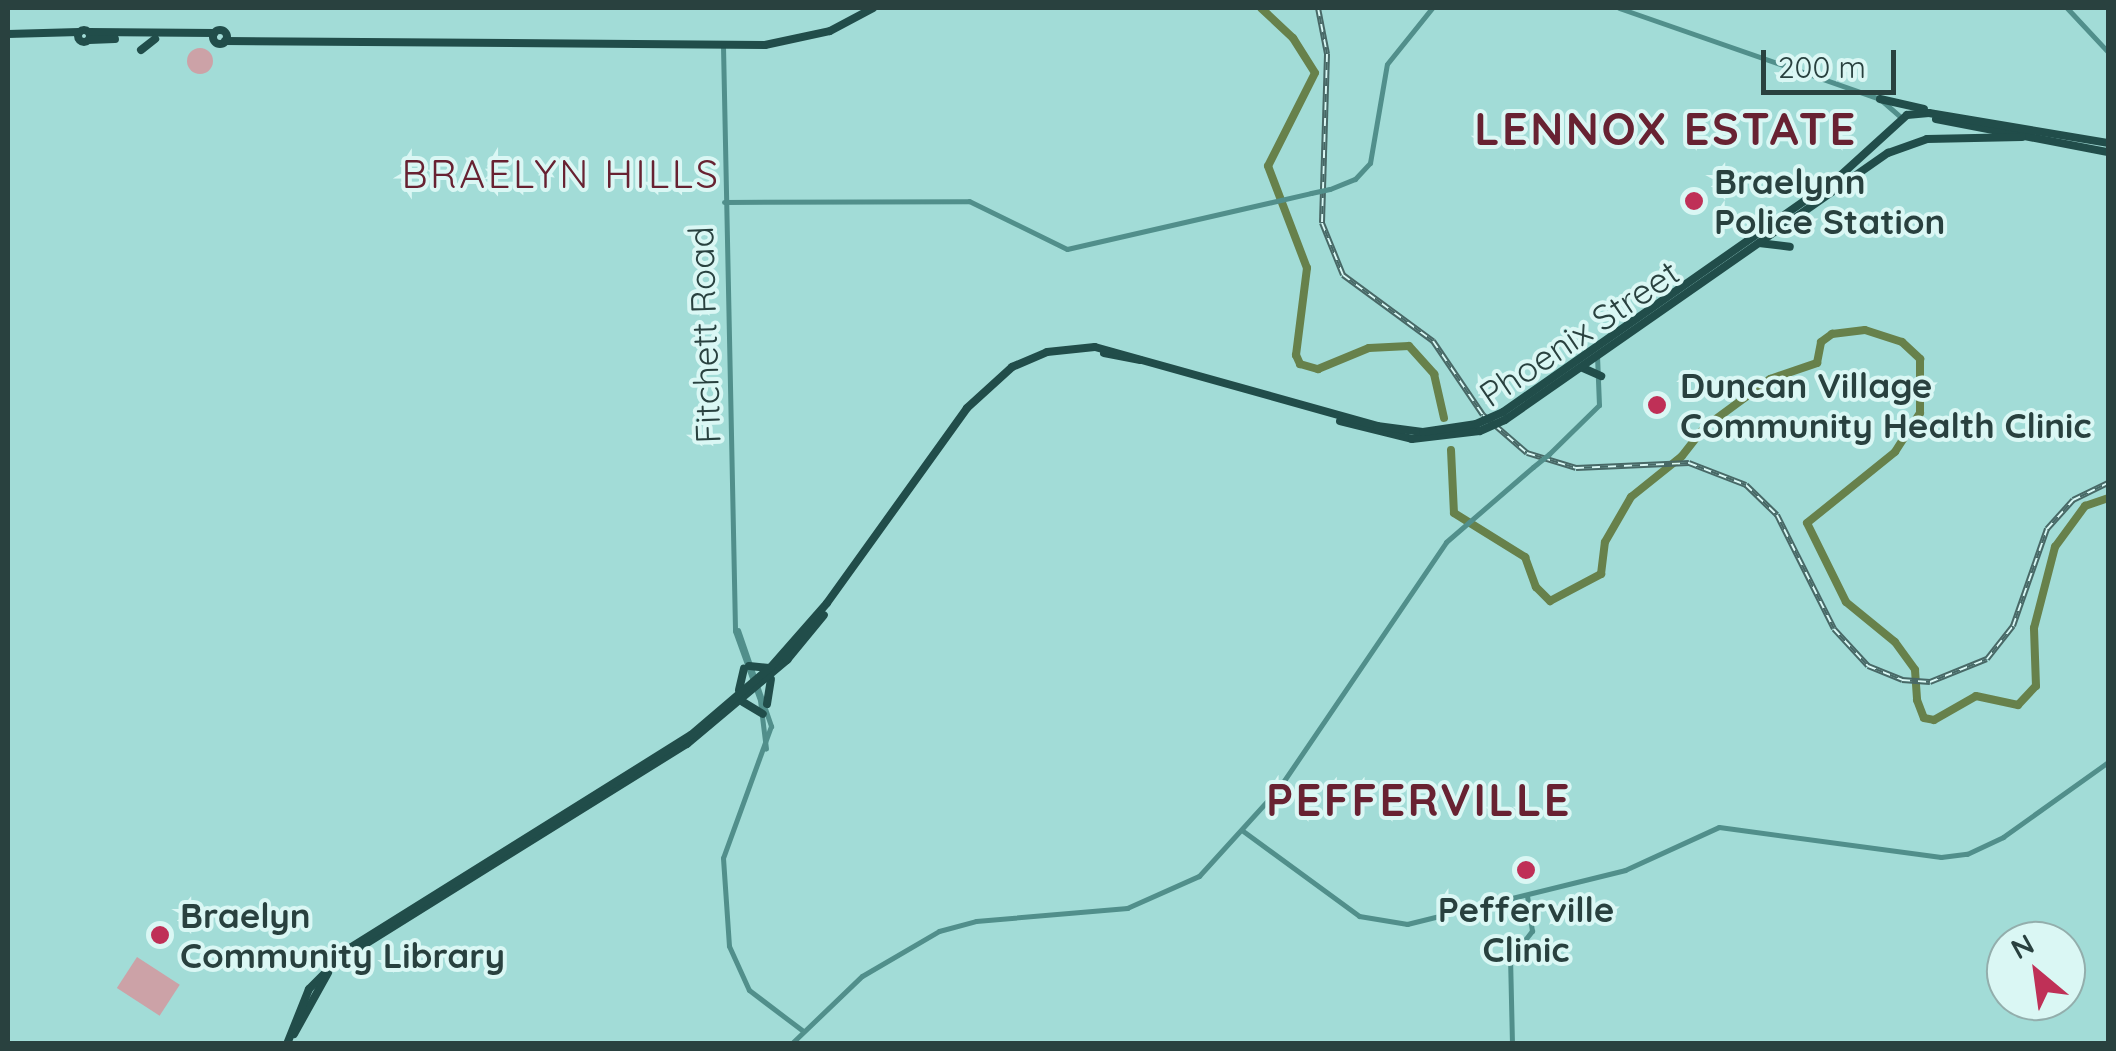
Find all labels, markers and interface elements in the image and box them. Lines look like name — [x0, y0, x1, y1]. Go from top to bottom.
scale bar — [1766, 30, 1901, 92]
text: 200 m — [1778, 48, 1866, 86]
district label: LENNOX ESTATE — [1474, 102, 1858, 156]
district label: BRAELYN HILLS — [401, 149, 721, 197]
place label: Braelynn Police Station — [1714, 160, 1945, 242]
marker: Braelynn Police Station — [1683, 190, 1705, 212]
street label: Fitchett Road — [679, 226, 729, 444]
street label: Phoenix Street — [1471, 251, 1687, 415]
place label: Duncan Village Community Health Clinic — [1680, 364, 2092, 446]
marker: Duncan Village Community Health Clinic — [1644, 392, 1670, 418]
district label: PEFFERVILLE — [1266, 773, 1572, 827]
marker: Pefferville Clinic — [1513, 857, 1539, 883]
place label: Pefferville Clinic — [1438, 888, 1614, 970]
place label: Braelyn Community Library — [180, 894, 505, 976]
north arrow — [1986, 921, 2086, 1021]
marker: Braelyn Community Library — [149, 924, 171, 946]
text: N — [2005, 926, 2040, 966]

